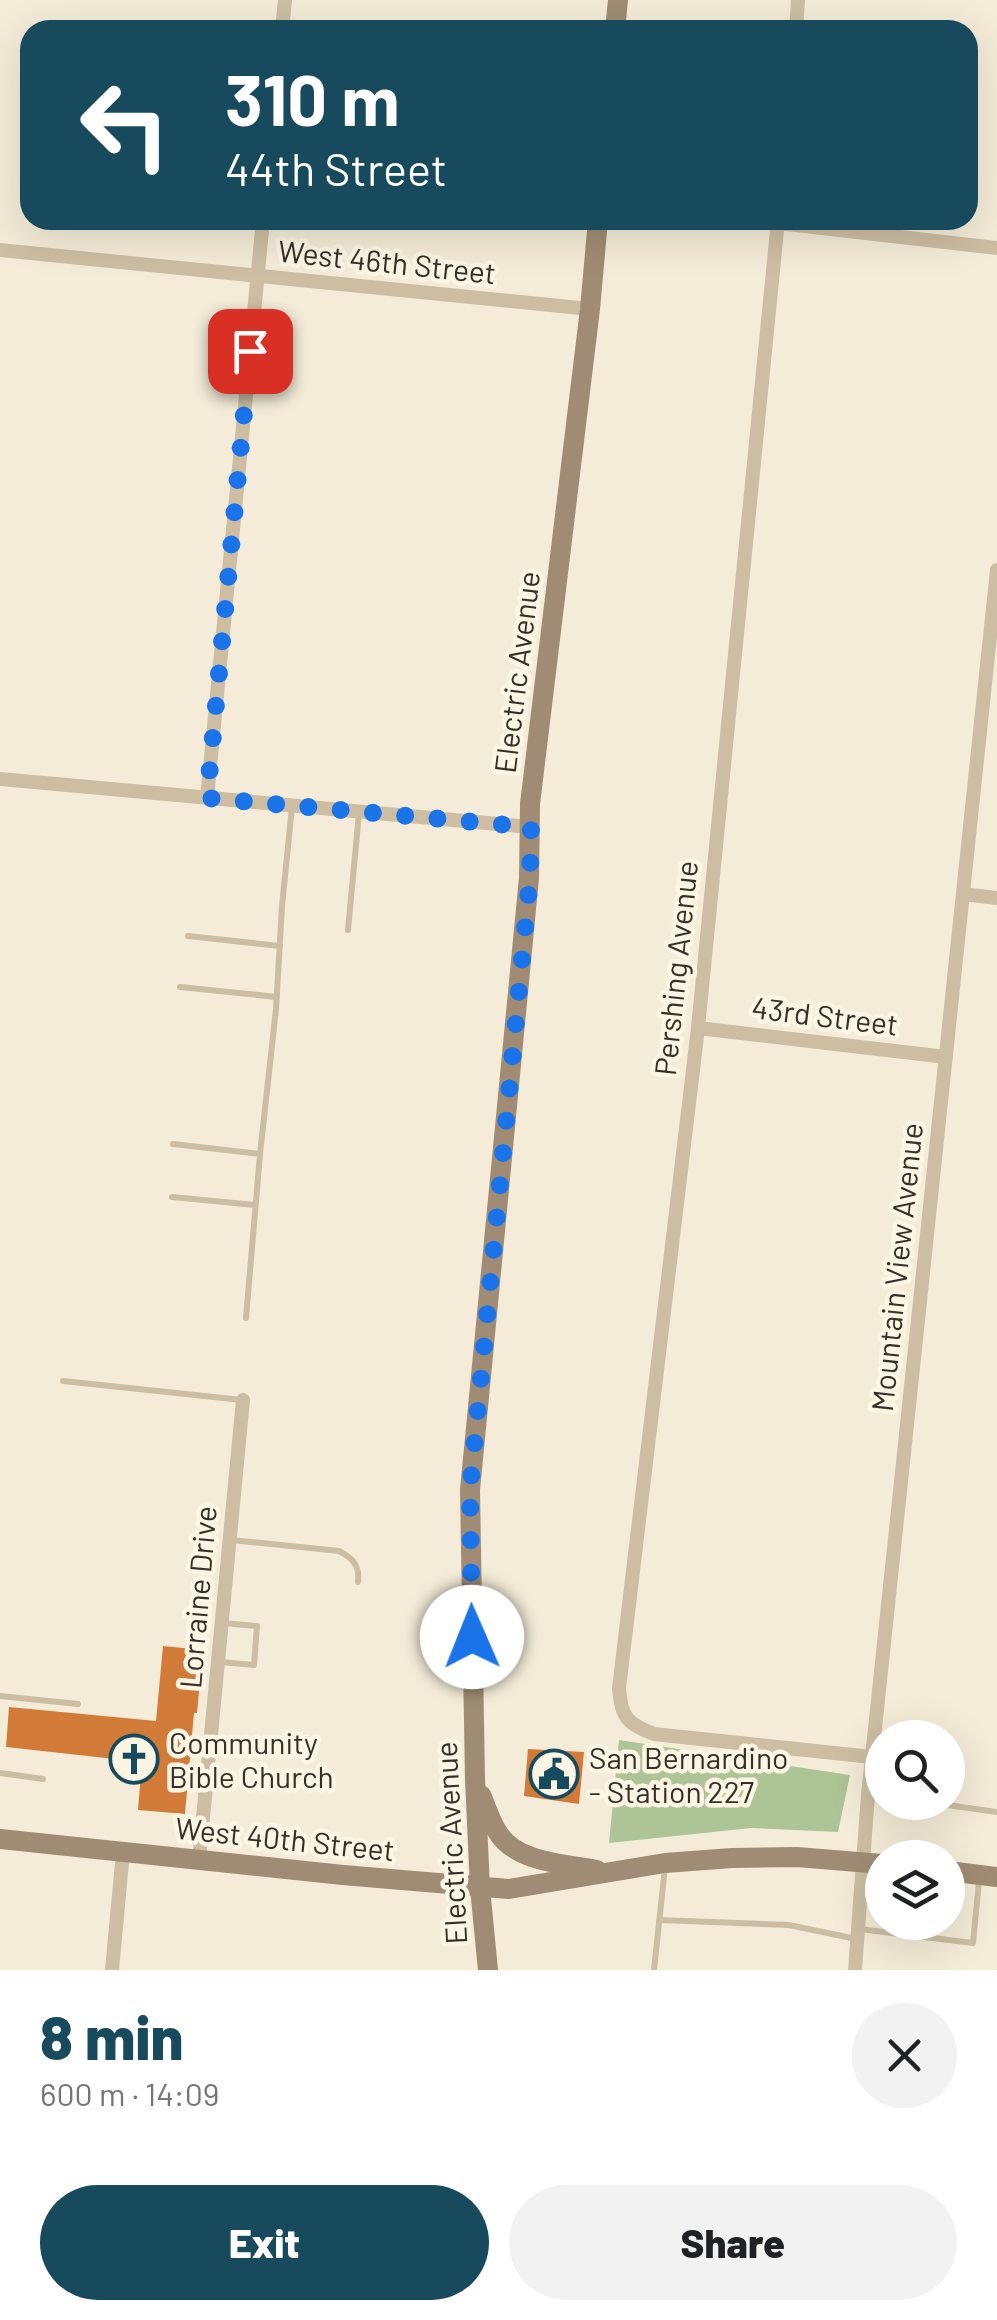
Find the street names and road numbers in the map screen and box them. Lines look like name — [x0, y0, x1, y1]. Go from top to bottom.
street label: West 46th Street — [276, 232, 498, 290]
street label: Electric Avenue — [486, 569, 546, 775]
street label: Pershing Avenue — [646, 859, 704, 1077]
street label: 43rd Street — [750, 988, 900, 1042]
street label: Mountain View Avenue — [863, 1121, 929, 1413]
street label: Lorraine Drive — [171, 1504, 223, 1690]
street label: Electric Avenue — [427, 1741, 473, 1945]
street label: West 40th Street — [174, 1809, 396, 1867]

